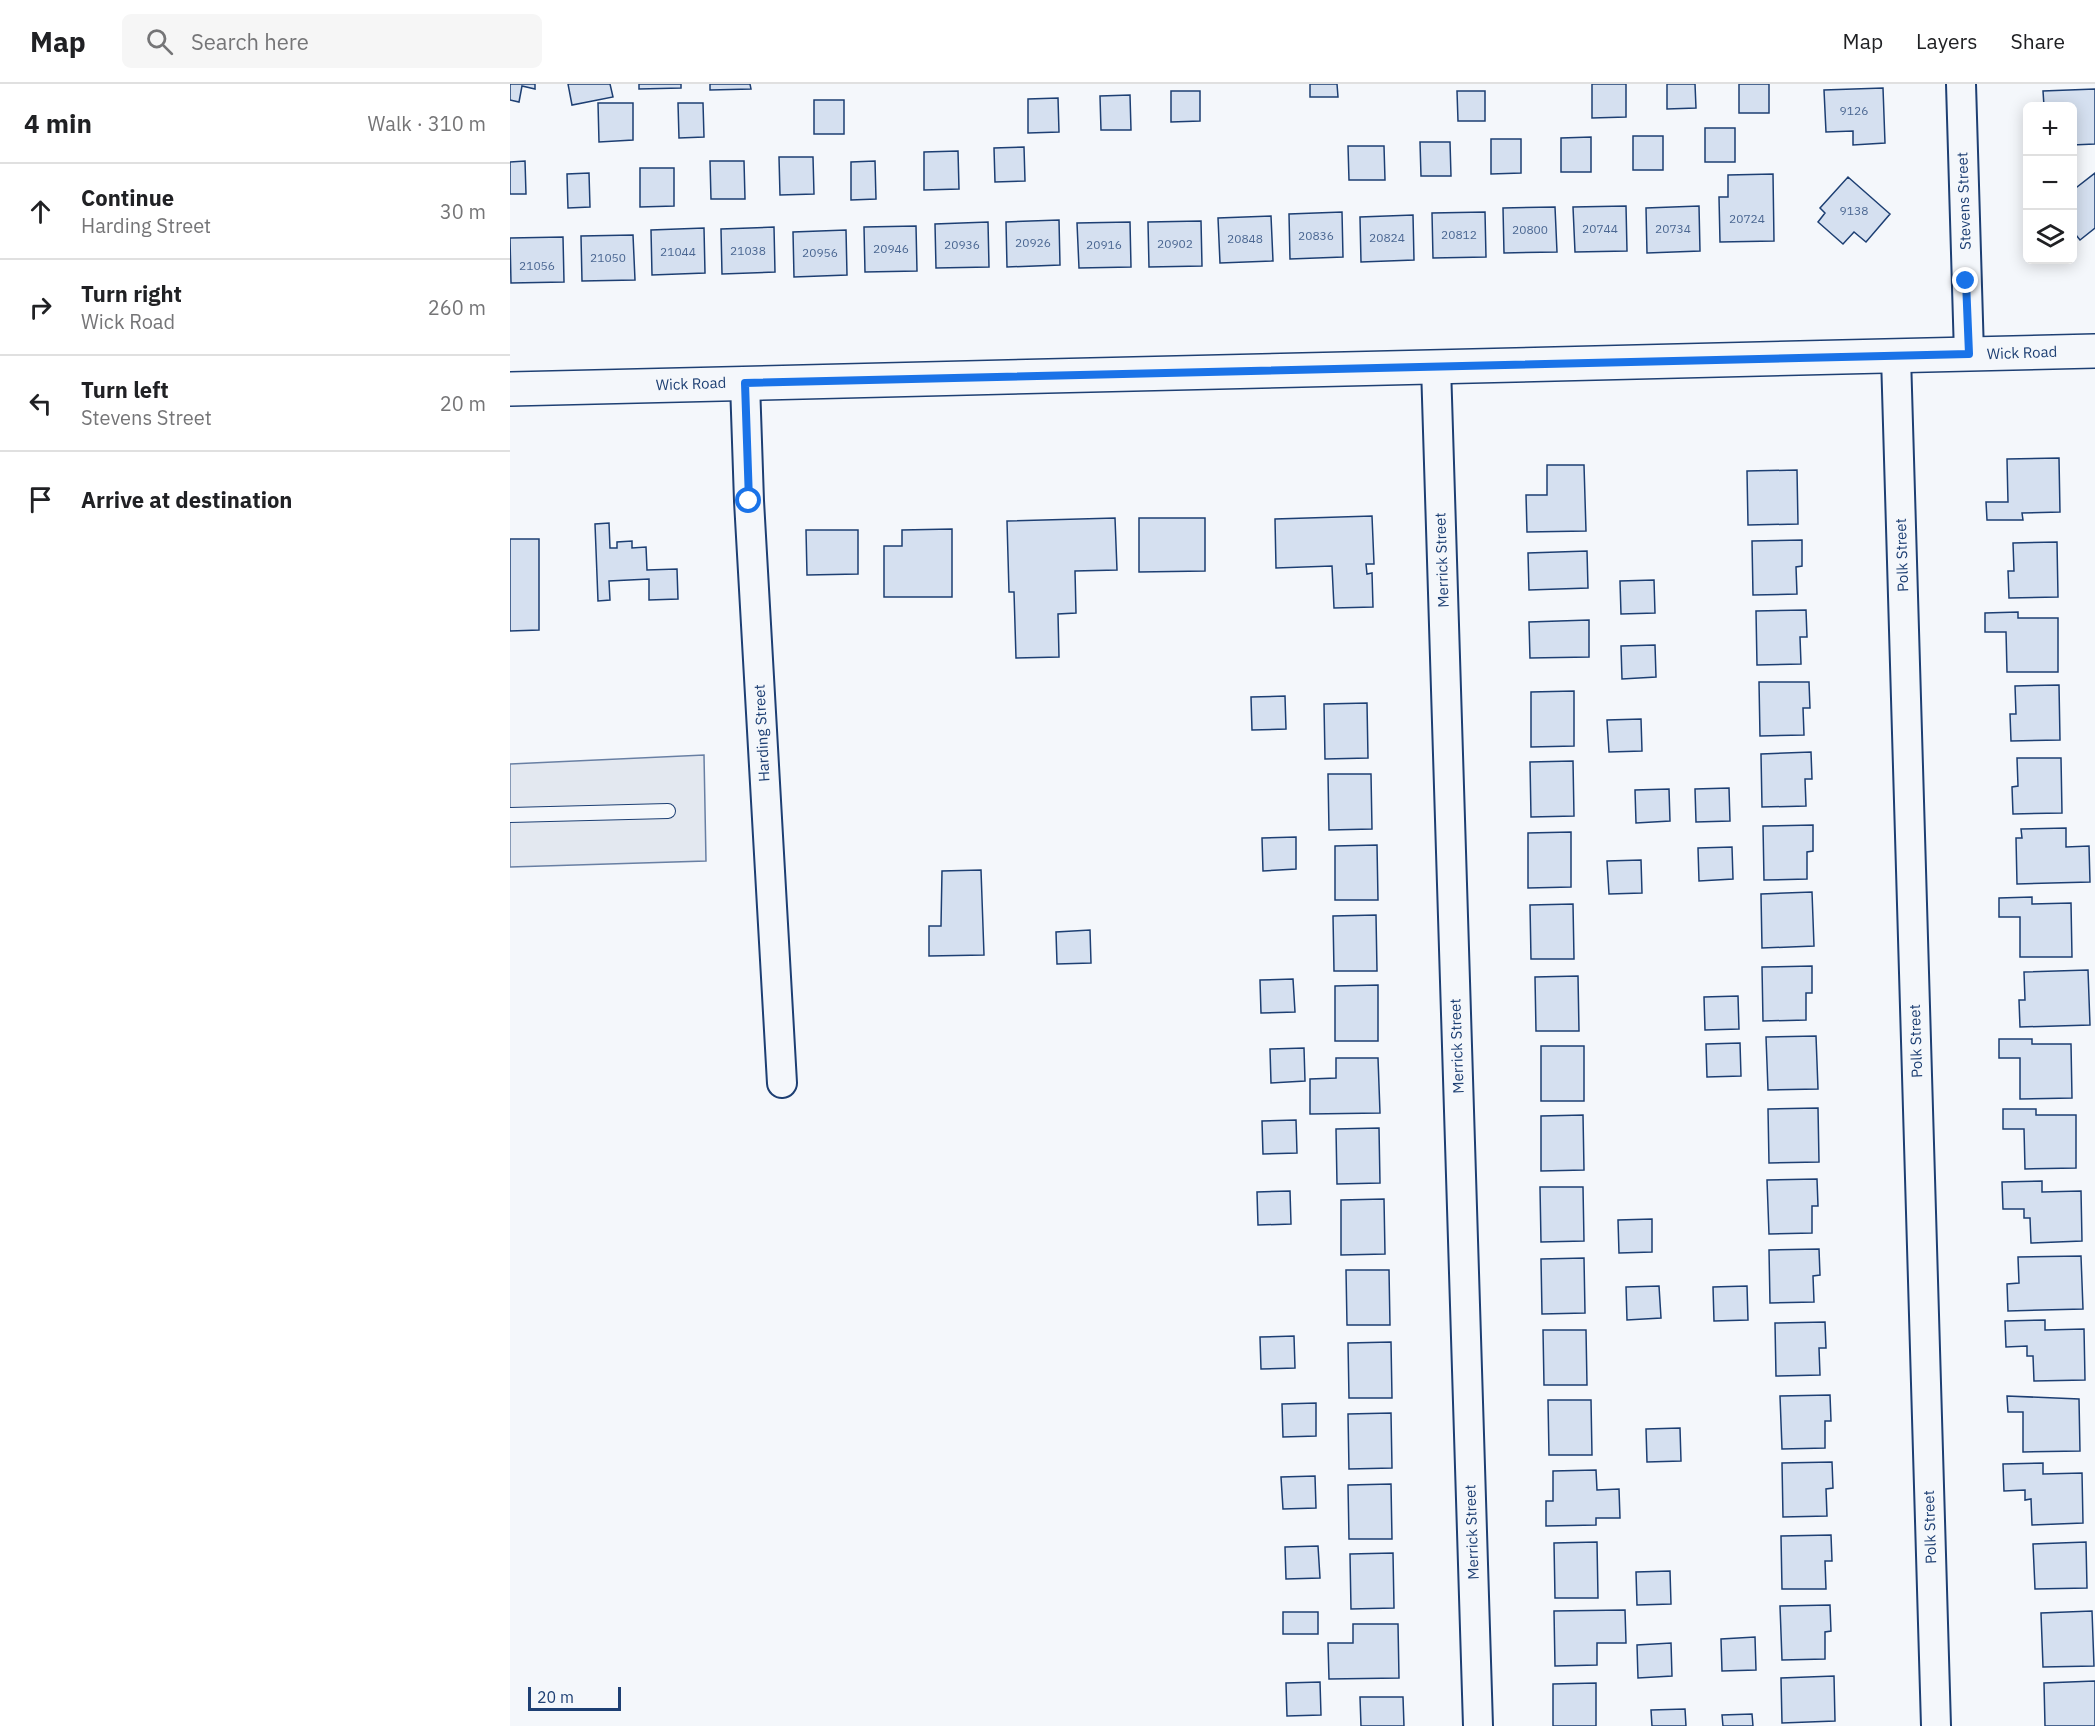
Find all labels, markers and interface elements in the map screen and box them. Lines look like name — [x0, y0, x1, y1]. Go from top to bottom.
search box — [122, 14, 542, 68]
text: Map — [30, 23, 86, 60]
icon: search — [143, 25, 176, 58]
text: Search here — [191, 27, 309, 56]
text: Map — [1843, 27, 1883, 55]
text: Layers — [1916, 27, 1978, 55]
text: Share — [2011, 27, 2065, 55]
map controls — [2023, 102, 2077, 264]
button: + — [2023, 102, 2077, 156]
house number: 9126 — [1840, 103, 1868, 118]
text: 4 min — [24, 106, 92, 140]
text: Walk · 310 m — [368, 110, 486, 137]
street label: Stevens Street — [1952, 152, 1975, 250]
button: − — [2023, 156, 2077, 210]
text: Continue — [81, 183, 174, 212]
icon: ahead — [24, 195, 57, 228]
text: 30 m — [440, 198, 486, 225]
house number: 9138 — [1840, 203, 1868, 218]
button: layers — [2023, 210, 2077, 264]
house number: 20724 — [1729, 211, 1765, 226]
text: Harding Street — [81, 212, 211, 239]
house number: 20744 — [1582, 221, 1618, 236]
house number: 20734 — [1655, 221, 1691, 236]
house number: 20800 — [1512, 222, 1548, 237]
house number: 20812 — [1441, 227, 1477, 242]
house number: 20836 — [1298, 228, 1334, 243]
house number: 20824 — [1369, 230, 1405, 245]
house number: 20848 — [1227, 231, 1263, 246]
house number: 20926 — [1015, 235, 1051, 250]
house number: 20902 — [1157, 236, 1193, 251]
house number: 20936 — [944, 237, 980, 252]
house number: 20916 — [1086, 237, 1122, 252]
house number: 20946 — [873, 241, 909, 256]
house number: 21038 — [730, 243, 766, 258]
house number: 21044 — [660, 244, 696, 259]
house number: 20956 — [802, 245, 838, 260]
house number: 21050 — [590, 250, 626, 265]
house number: 21056 — [519, 258, 555, 273]
route end — [1952, 267, 1978, 293]
text: Turn right — [81, 279, 182, 308]
icon: right — [24, 291, 57, 324]
text: 260 m — [428, 294, 486, 321]
text: Wick Road — [81, 308, 175, 335]
street label: Wick Road — [1986, 342, 2058, 363]
street label: Wick Road — [655, 373, 727, 394]
text: Turn left — [81, 375, 169, 404]
icon: left — [24, 387, 57, 420]
text: 20 m — [440, 390, 486, 417]
text: Stevens Street — [81, 404, 212, 431]
icon: arrive — [24, 483, 57, 516]
text: Arrive at destination — [81, 485, 292, 514]
route start — [735, 487, 761, 513]
street label: Merrick Street — [1430, 512, 1453, 608]
street label: Polk Street — [1891, 518, 1912, 592]
street label: Harding Street — [749, 684, 774, 782]
street label: Merrick Street — [1445, 998, 1468, 1094]
street label: Polk Street — [1905, 1004, 1926, 1078]
street label: Merrick Street — [1460, 1484, 1483, 1580]
street label: Polk Street — [1919, 1490, 1940, 1564]
scale bar — [528, 1684, 621, 1712]
text: 20 m — [537, 1687, 574, 1707]

